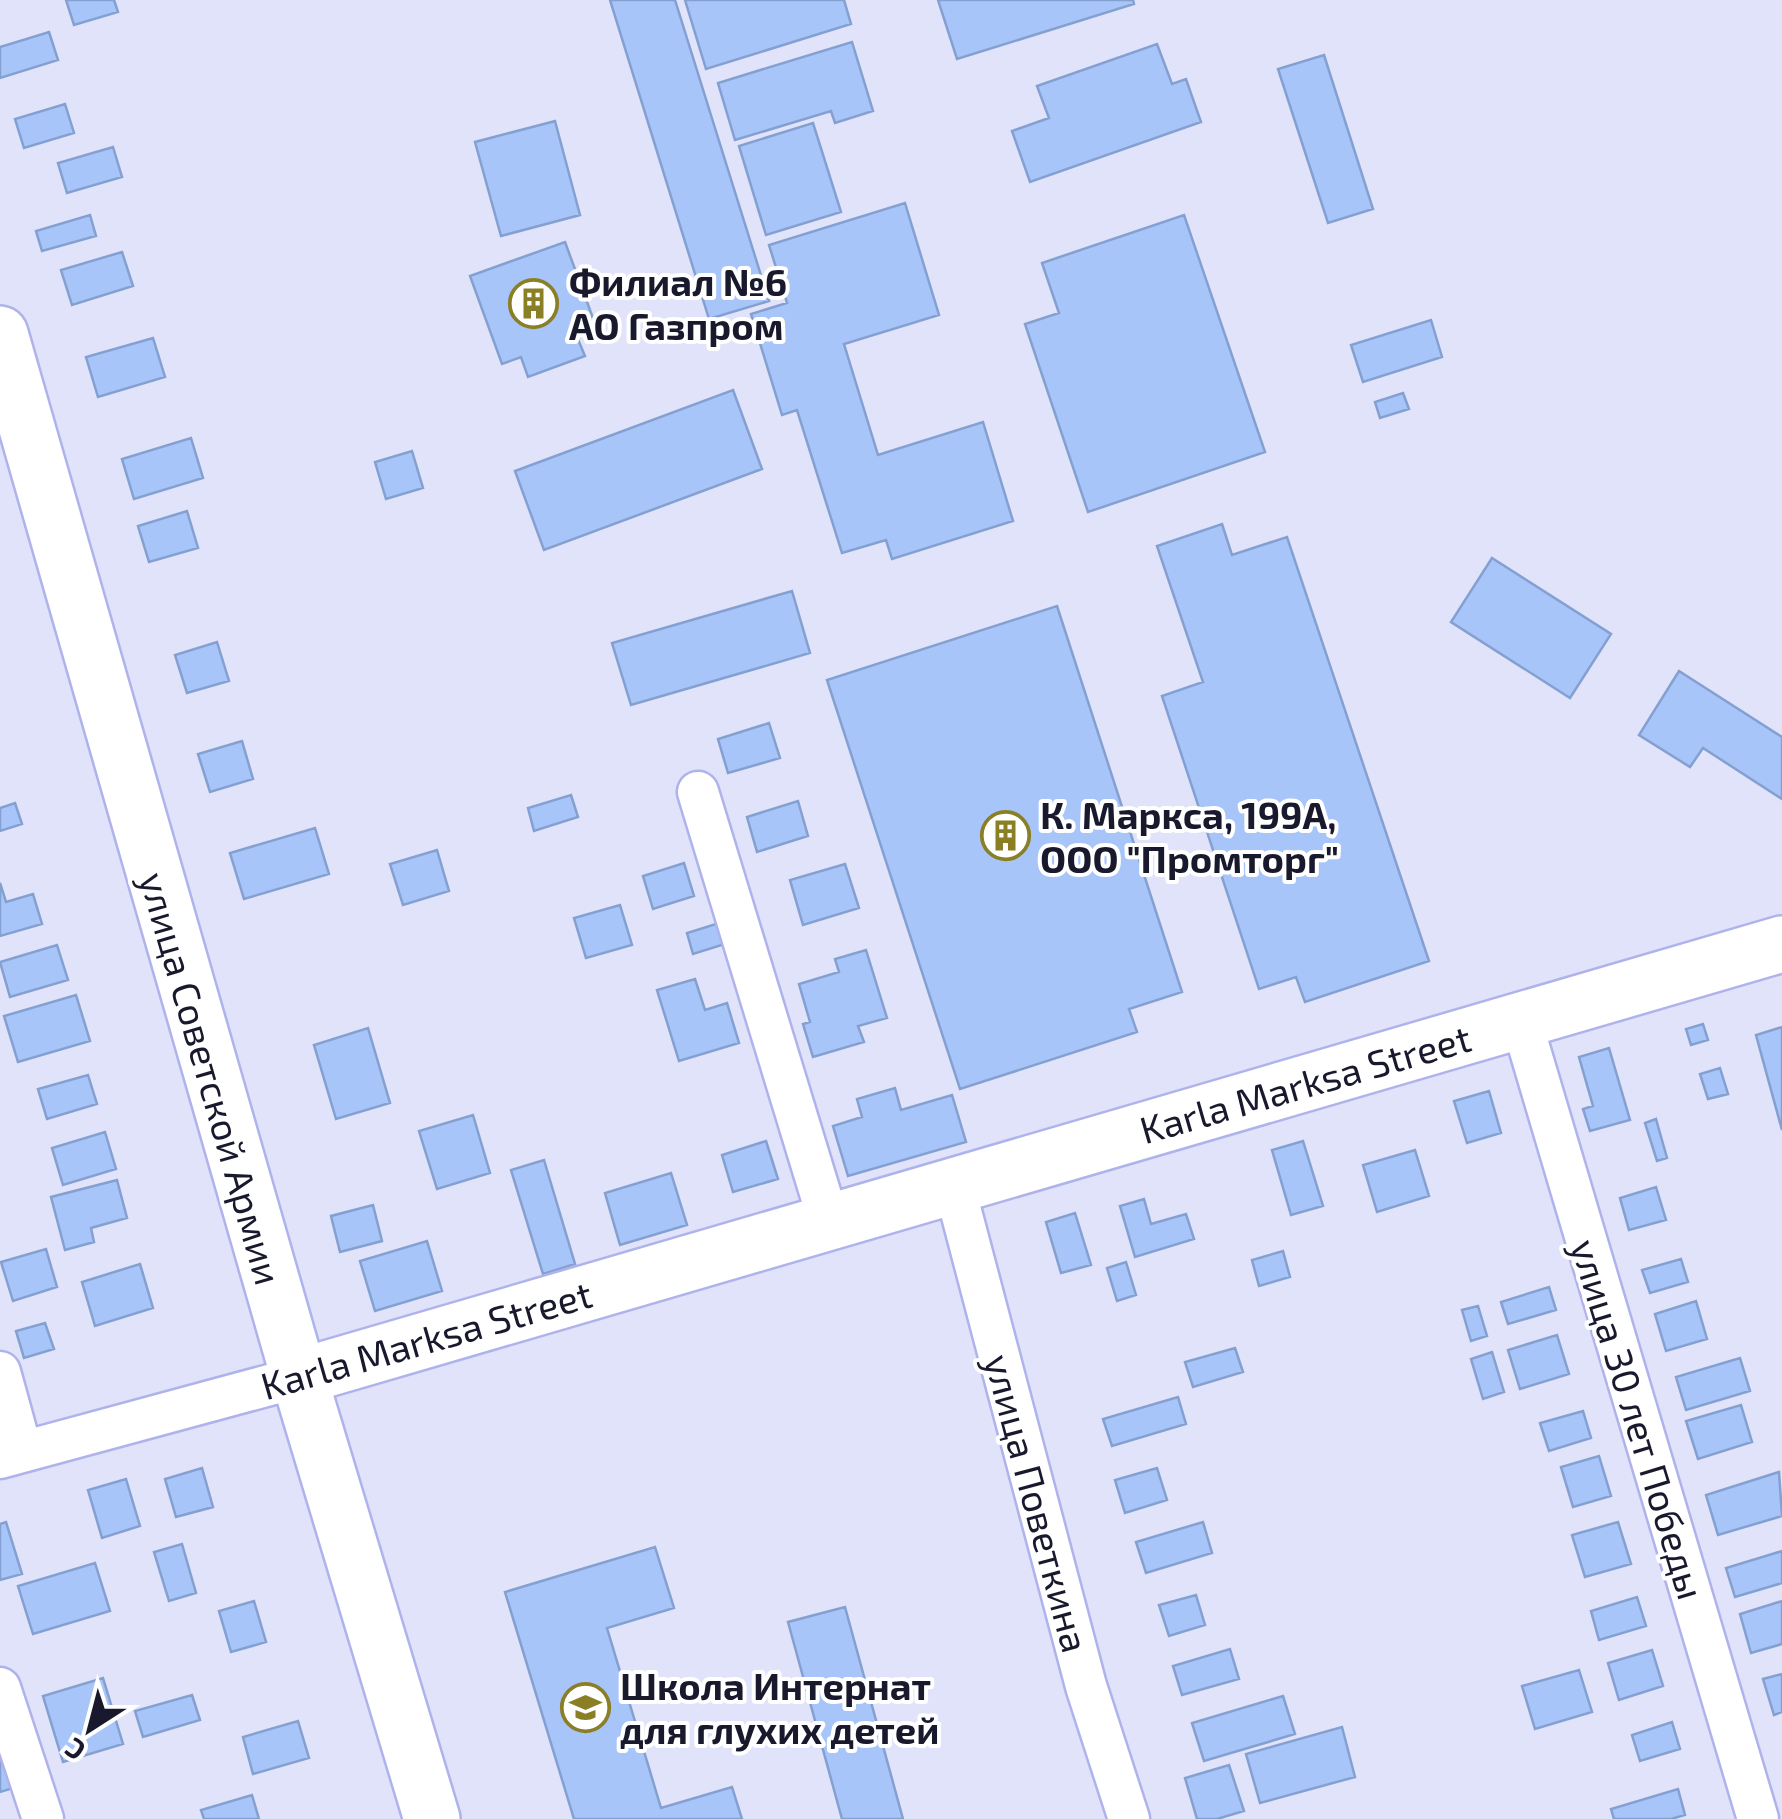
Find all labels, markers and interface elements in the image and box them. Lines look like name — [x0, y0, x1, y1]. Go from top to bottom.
place label: Филиал №6 АО Газпром — [569, 258, 787, 348]
building icon: Филиал №6 АО Газпром — [508, 277, 560, 329]
place label: К. Маркса, 199А, ООО "Промторг" — [1040, 791, 1339, 881]
building icon: К. Маркса, 199А, ООО "Промторг" — [979, 810, 1031, 862]
street label: улица Советской Армии — [131, 866, 293, 1290]
street label: Karla Marksa Street — [1134, 1014, 1476, 1152]
street label: улица 30 лет Победы — [1562, 1233, 1716, 1605]
street label: Karla Marksa Street — [255, 1270, 597, 1408]
street label: улица Поветкина — [976, 1349, 1100, 1657]
place label: Школа Интернат для глухих детей — [620, 1662, 939, 1752]
north arrow — [40, 1679, 140, 1779]
school or university icon: Школа Интернат для глухих детей — [559, 1681, 611, 1733]
text: С — [58, 1731, 91, 1769]

